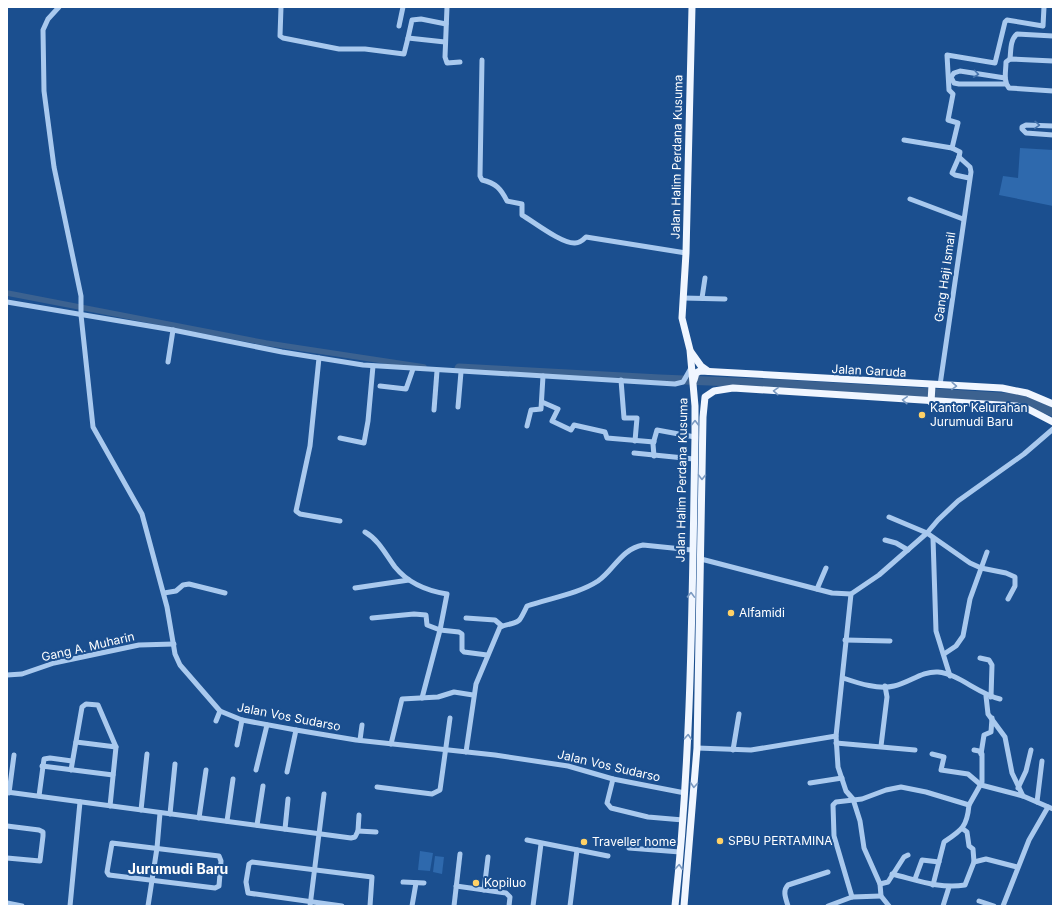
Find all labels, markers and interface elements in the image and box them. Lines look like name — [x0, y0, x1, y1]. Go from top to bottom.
one-way arrow — [973, 69, 979, 78]
street label: Jalan Halim Perdana Kusuma — [668, 75, 685, 239]
one-way arrow — [1034, 121, 1040, 129]
street label: Gang Haji Ismail — [931, 231, 958, 323]
street label: Jalan Garuda — [831, 361, 907, 380]
one-way arrow — [951, 381, 957, 390]
one-way arrow — [773, 386, 779, 395]
one-way arrow — [902, 395, 908, 404]
street label: Jalan Halim Perdana Kusuma — [673, 398, 690, 562]
place label: Kantor Kelurahan Jurumudi Baru — [930, 400, 1028, 429]
marker: Kantor Kelurahan Jurumudi Baru — [917, 410, 927, 420]
one-way arrow — [691, 420, 699, 426]
one-way arrow — [698, 474, 706, 480]
one-way arrow — [687, 592, 695, 598]
place label: Alfamidi — [739, 605, 785, 620]
marker: Alfamidi — [726, 608, 736, 618]
street label: Gang A. Muharin — [40, 629, 136, 665]
street label: Jalan Vos Sudarso — [236, 699, 342, 734]
one-way arrow — [683, 734, 692, 740]
street label: Jalan Vos Sudarso — [556, 746, 662, 785]
one-way arrow — [690, 782, 699, 788]
place label: SPBU PERTAMINA — [728, 833, 833, 848]
place label: Traveller home — [592, 834, 676, 849]
marker: SPBU PERTAMINA — [715, 836, 725, 846]
marker: Traveller home — [579, 837, 589, 847]
district label: Jurumudi Baru — [128, 860, 228, 877]
one-way arrow — [675, 864, 684, 870]
place label: Kopiluo — [484, 875, 526, 890]
marker: Kopiluo — [471, 878, 481, 888]

